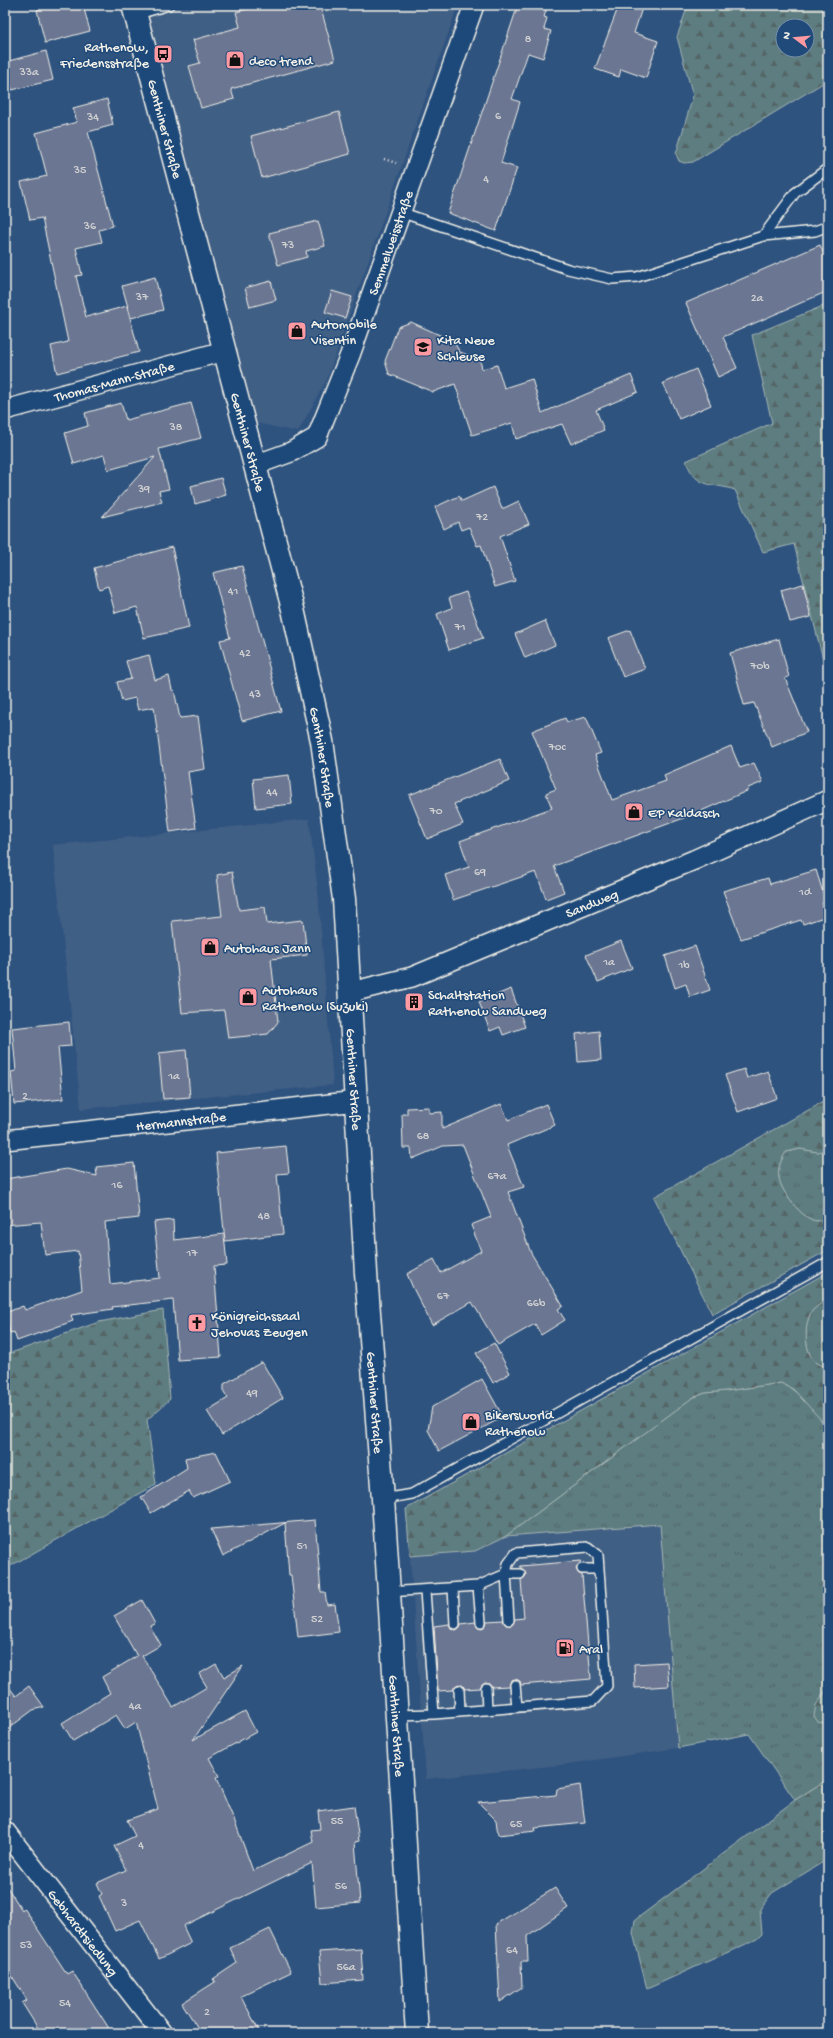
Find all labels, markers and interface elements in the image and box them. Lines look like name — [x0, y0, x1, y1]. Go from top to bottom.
north arrow — [775, 18, 815, 58]
text: N — [781, 31, 794, 41]
house number: 8 — [525, 33, 532, 47]
place label: Rathenow, Friedensstraße — [59, 40, 150, 73]
bus stop icon: Rathenow, Friedensstraße — [152, 43, 174, 65]
shop icon: deco trend — [224, 49, 246, 71]
place label: deco trend — [249, 54, 314, 71]
house number: 33a — [18, 66, 39, 80]
street label: Genthiner Straße — [142, 78, 185, 182]
house number: 6 — [495, 110, 502, 124]
house number: 34 — [86, 111, 99, 125]
house number: 35 — [73, 164, 86, 178]
house number: 4 — [483, 173, 489, 187]
street label: Semmelweisstraße — [366, 188, 419, 298]
house number: 36 — [83, 220, 97, 234]
house number: 73 — [281, 239, 294, 253]
house number: 37 — [135, 291, 149, 305]
house number: 2a — [751, 292, 764, 306]
place label: Automobile Visentin — [310, 317, 378, 350]
shop icon: Automobile Visentin — [286, 320, 308, 342]
place label: Kita Neue Schleuse — [437, 333, 495, 366]
school or university icon: Kita Neue Schleuse — [412, 336, 434, 358]
street label: Thomas-Mann-Straße — [52, 359, 177, 408]
street label: Genthiner Straße — [225, 391, 268, 495]
house number: 38 — [169, 421, 183, 435]
house number: 39 — [137, 483, 150, 497]
house number: 72 — [475, 511, 488, 525]
house number: 41 — [228, 585, 238, 599]
house number: 71 — [453, 621, 466, 635]
house number: 42 — [239, 647, 251, 661]
house number: 70b — [749, 660, 770, 674]
house number: 43 — [249, 688, 261, 702]
street label: Genthiner Straße — [304, 706, 337, 810]
house number: 70c — [547, 741, 566, 755]
house number: 44 — [266, 786, 278, 800]
shop icon: EP Kaldasch — [623, 801, 645, 823]
house number: 70 — [428, 805, 443, 819]
place label: EP Kaldasch — [648, 806, 720, 823]
house number: 69 — [474, 866, 486, 880]
street label: Sandweg — [564, 886, 621, 923]
house number: 1d — [798, 886, 812, 900]
shop icon: Autohaus Jann — [199, 936, 221, 958]
place label: Autohaus Jann — [224, 941, 311, 958]
house number: 1a — [602, 956, 615, 970]
house number: 1b — [677, 959, 690, 973]
place label: Autohaus Rathenow (Suzuki) — [262, 983, 369, 1016]
shop icon: Autohaus Rathenow (Suzuki) — [237, 986, 259, 1008]
place label: Schaltstation Rathenow Sandweg — [428, 988, 547, 1021]
building icon: Schaltstation Rathenow Sandweg — [403, 991, 425, 1013]
street label: Genthiner Straße — [341, 1028, 364, 1131]
house number: 1a — [167, 1070, 180, 1084]
house number: 2 — [22, 1090, 28, 1104]
street label: Hermannstraße — [135, 1109, 228, 1136]
house number: 68 — [417, 1130, 430, 1144]
house number: 67a — [488, 1170, 507, 1184]
house number: 16 — [111, 1179, 123, 1193]
house number: 48 — [258, 1210, 271, 1224]
house number: 17 — [185, 1247, 198, 1261]
house number: 67 — [437, 1290, 450, 1304]
house number: 66b — [527, 1297, 546, 1311]
place label: Königreichssaal Jehovas Zeugen — [211, 1309, 308, 1342]
church icon: Königreichssaal Jehovas Zeugen — [186, 1312, 208, 1334]
street label: Genthiner Straße — [361, 1351, 386, 1455]
house number: 49 — [246, 1387, 258, 1401]
place label: Bikersworld Rathenow — [484, 1408, 555, 1441]
shop icon: Bikersworld Rathenow — [460, 1411, 482, 1433]
house number: 51 — [296, 1540, 308, 1554]
house number: 52 — [311, 1613, 323, 1627]
fuel station icon: Aral — [554, 1637, 576, 1659]
place label: Aral — [579, 1642, 603, 1659]
street label: Genthiner Straße — [383, 1675, 407, 1778]
house number: 4a — [129, 1700, 142, 1714]
house number: 55 — [331, 1815, 343, 1829]
house number: 65 — [510, 1818, 522, 1832]
house number: 4 — [138, 1839, 144, 1853]
house number: 56 — [335, 1880, 348, 1894]
street label: Gebhardtsiedlung — [42, 1887, 121, 1981]
house number: 3 — [120, 1897, 127, 1911]
house number: 53 — [20, 1939, 32, 1953]
house number: 64 — [506, 1944, 518, 1958]
house number: 56a — [336, 1961, 356, 1975]
house number: 54 — [59, 1997, 71, 2011]
house number: 2 — [204, 2006, 210, 2020]

